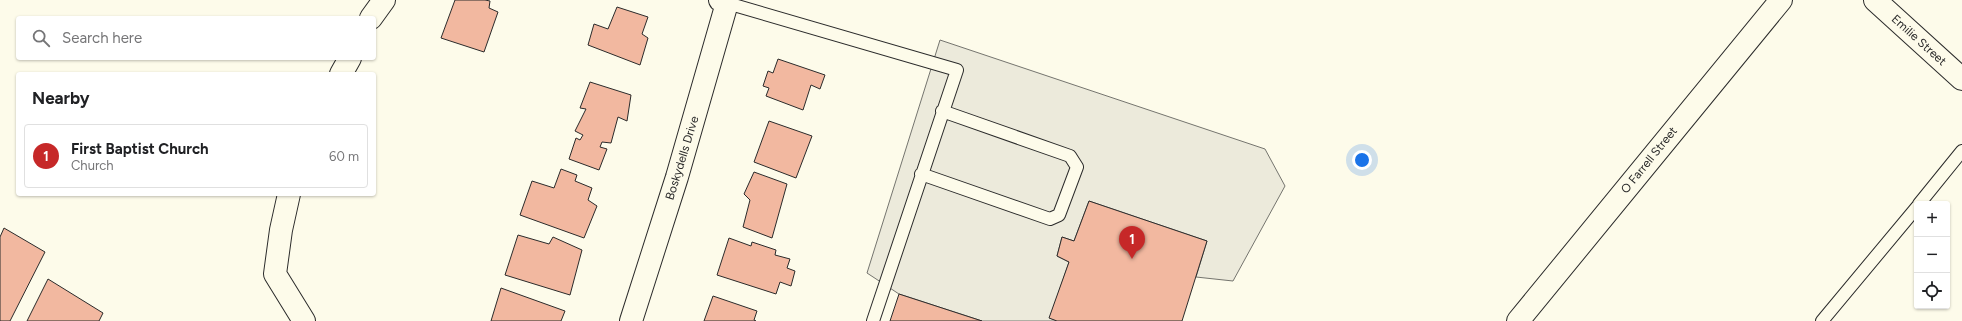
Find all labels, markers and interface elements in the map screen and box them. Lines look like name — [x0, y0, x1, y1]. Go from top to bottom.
street label: Emilie Street — [1889, 12, 1950, 68]
search box — [16, 16, 376, 60]
icon: search — [30, 27, 52, 49]
text: Search here — [62, 29, 142, 47]
text: Nearby — [32, 88, 90, 108]
street label: Boskydells Drive — [663, 114, 702, 202]
street label: O Farrell Street — [1618, 124, 1680, 196]
text: First Baptist Church — [71, 140, 209, 158]
text: 1 — [43, 149, 49, 164]
text: 60 m — [329, 149, 359, 164]
your location — [1352, 150, 1372, 170]
text: Church — [71, 158, 114, 173]
map controls — [1914, 201, 1950, 309]
button: + — [1914, 201, 1950, 237]
pin: 1 — [1119, 226, 1145, 259]
button: − — [1914, 237, 1950, 273]
button: locate — [1914, 273, 1950, 309]

